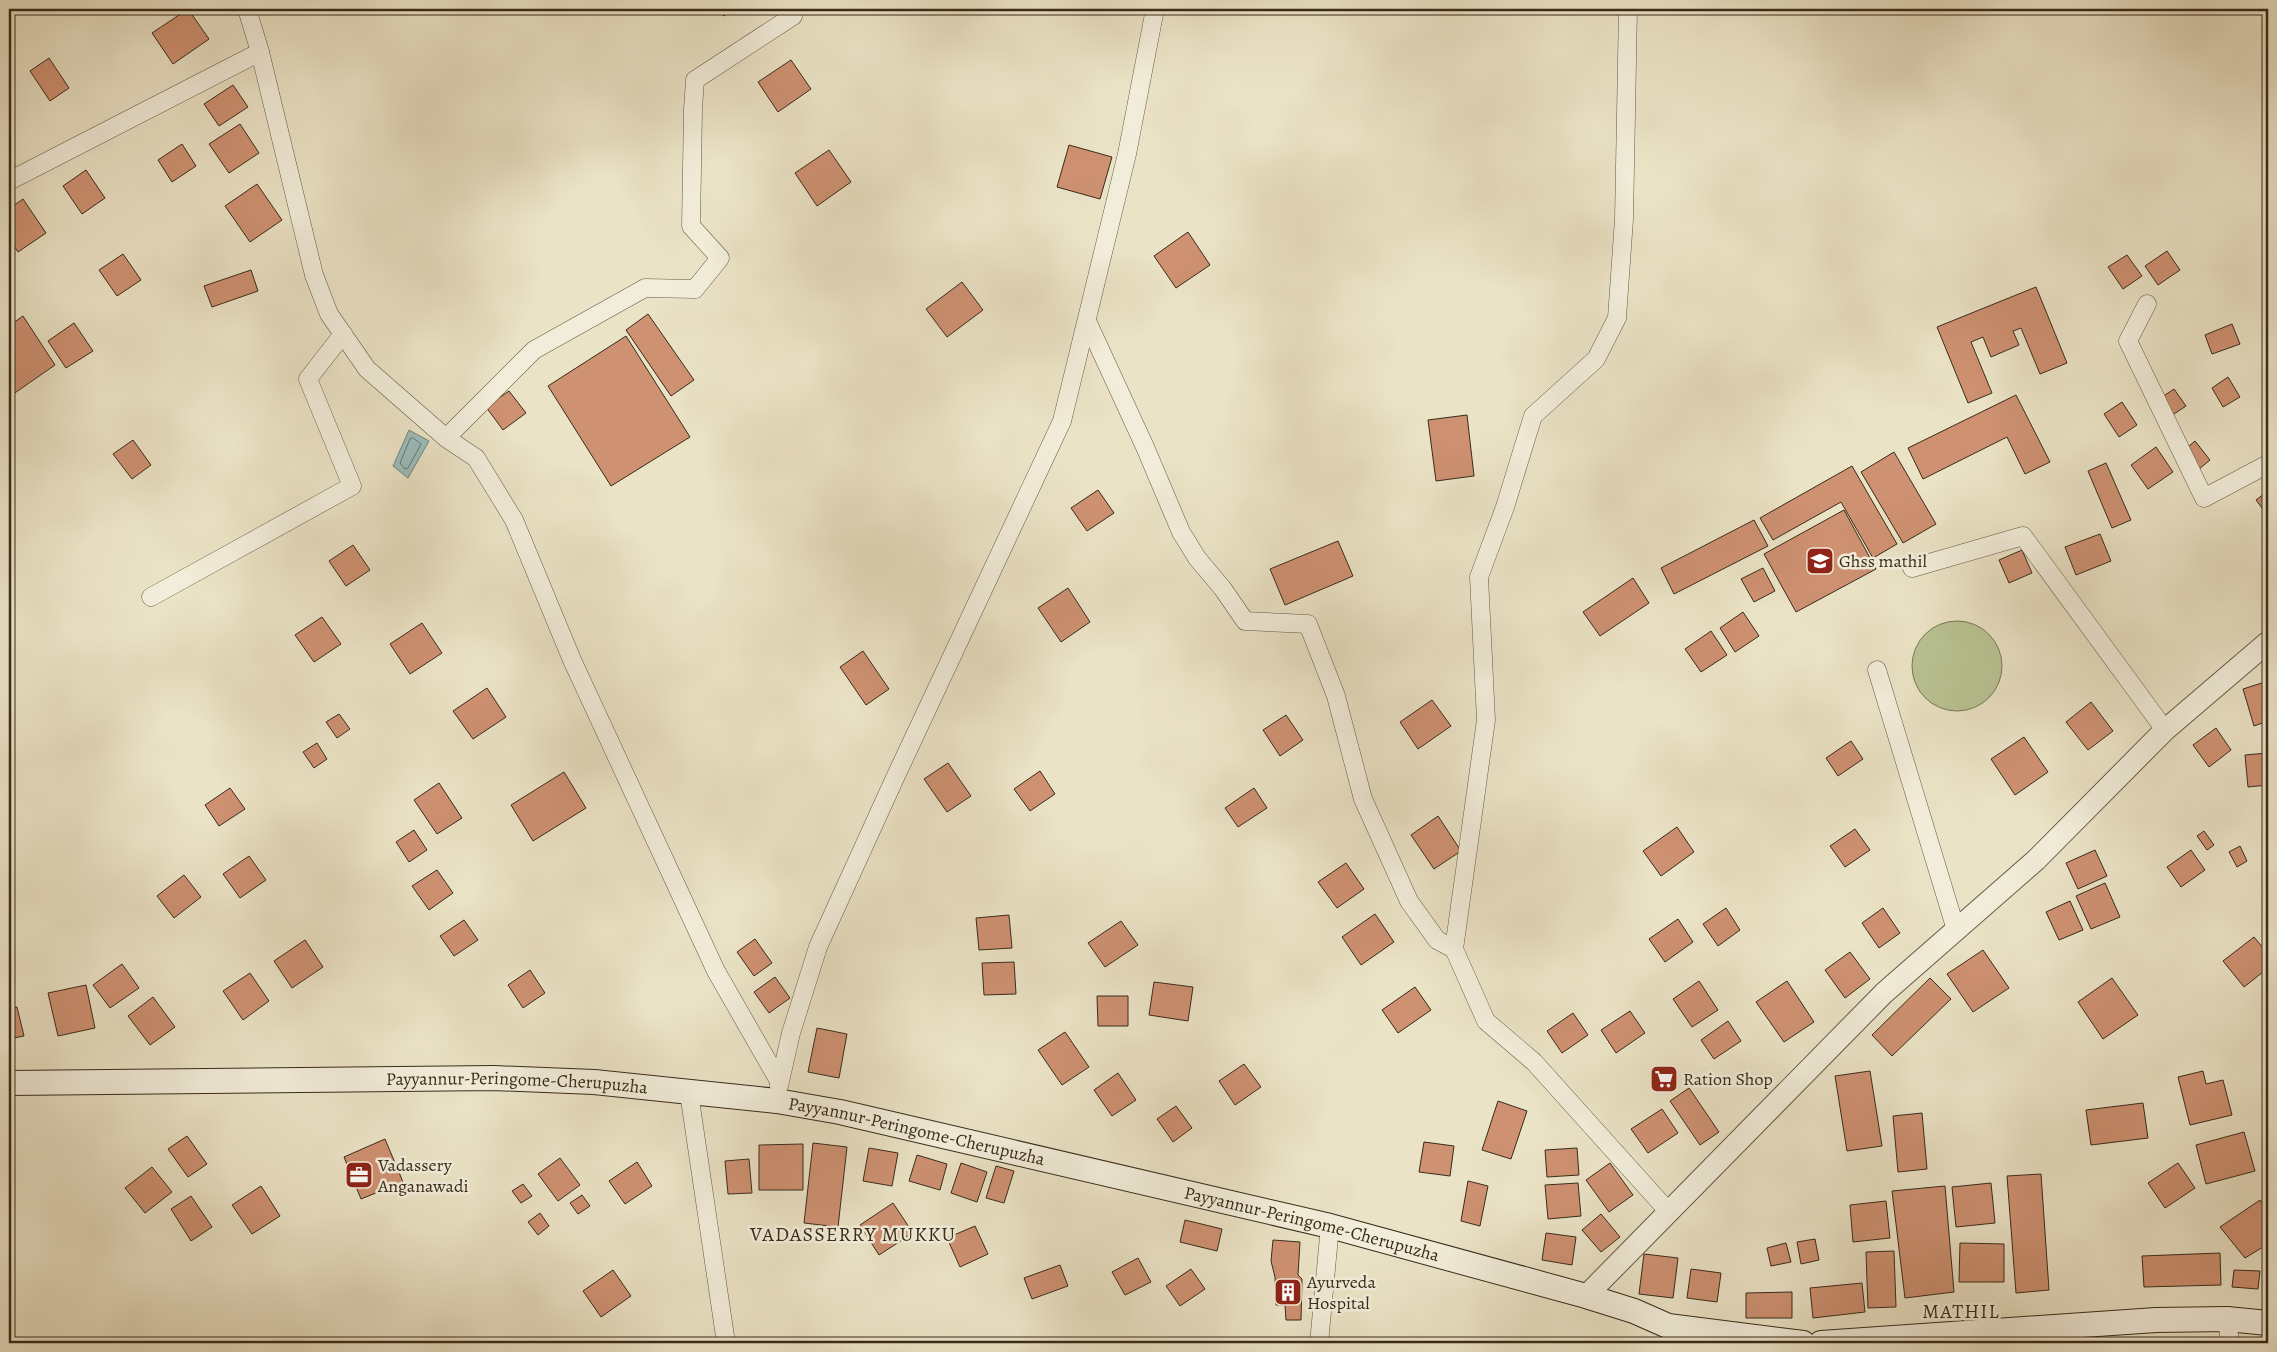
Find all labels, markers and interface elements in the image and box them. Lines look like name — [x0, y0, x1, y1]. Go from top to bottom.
school or university icon: Ghss mathil — [1805, 546, 1835, 576]
place label: Ghss mathil — [1839, 549, 1927, 573]
supermarket icon: Ration Shop — [1649, 1064, 1679, 1094]
street label: Payyannur-Peringome-Cherupuzha — [386, 1066, 650, 1100]
place label: Ration Shop — [1683, 1067, 1773, 1091]
street label: Payyannur-Peringome-Cherupuzha — [787, 1091, 1048, 1171]
place label: Vadassery Anganawadi — [377, 1153, 469, 1198]
office icon: Vadassery Anganawadi — [344, 1160, 374, 1190]
street label: Payyannur-Peringome-Cherupuzha — [1182, 1180, 1443, 1268]
district label: VADASSERRY MUKKU — [749, 1221, 956, 1248]
place label: Ayurveda Hospital — [1306, 1270, 1377, 1315]
building icon: Ayurveda Hospital — [1273, 1277, 1303, 1307]
district label: MATHIL — [1922, 1298, 2000, 1325]

